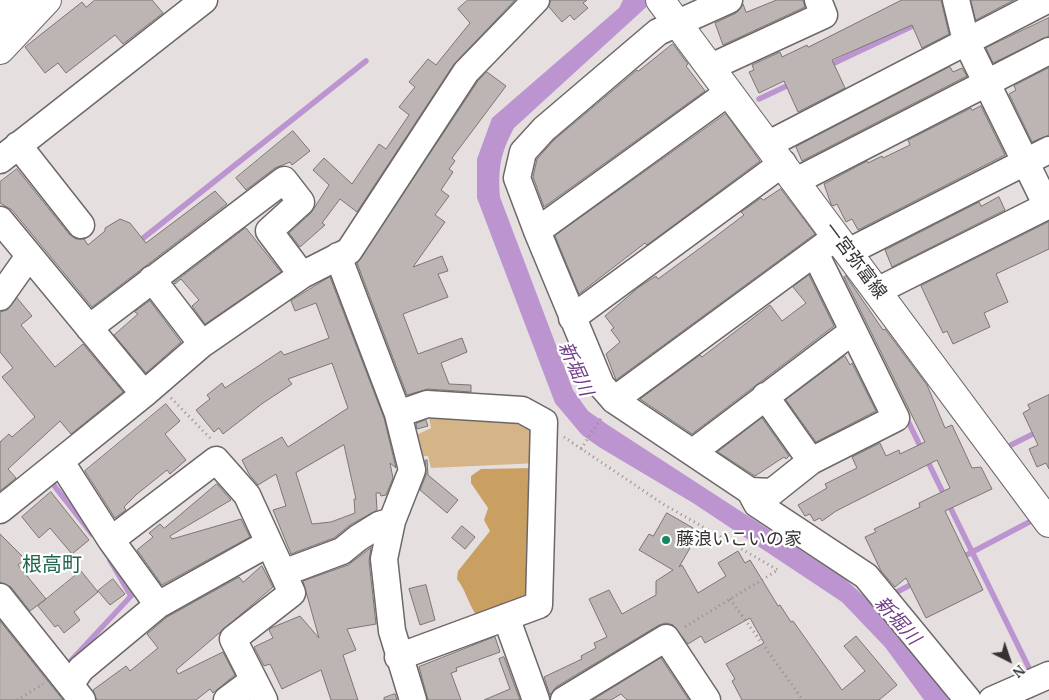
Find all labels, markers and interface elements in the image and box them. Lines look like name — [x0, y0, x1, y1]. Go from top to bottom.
street label: 一宮弥富線 — [819, 219, 891, 303]
water label: 新堀川 — [553, 338, 597, 400]
place label: 藤浪いこいの家 — [676, 529, 802, 551]
marker: 藤浪いこいの家 — [660, 534, 672, 546]
district label: 根高町 — [22, 553, 82, 577]
water label: 新堀川 — [869, 592, 925, 650]
north arrow — [984, 635, 1034, 685]
text: N — [1009, 661, 1029, 682]

